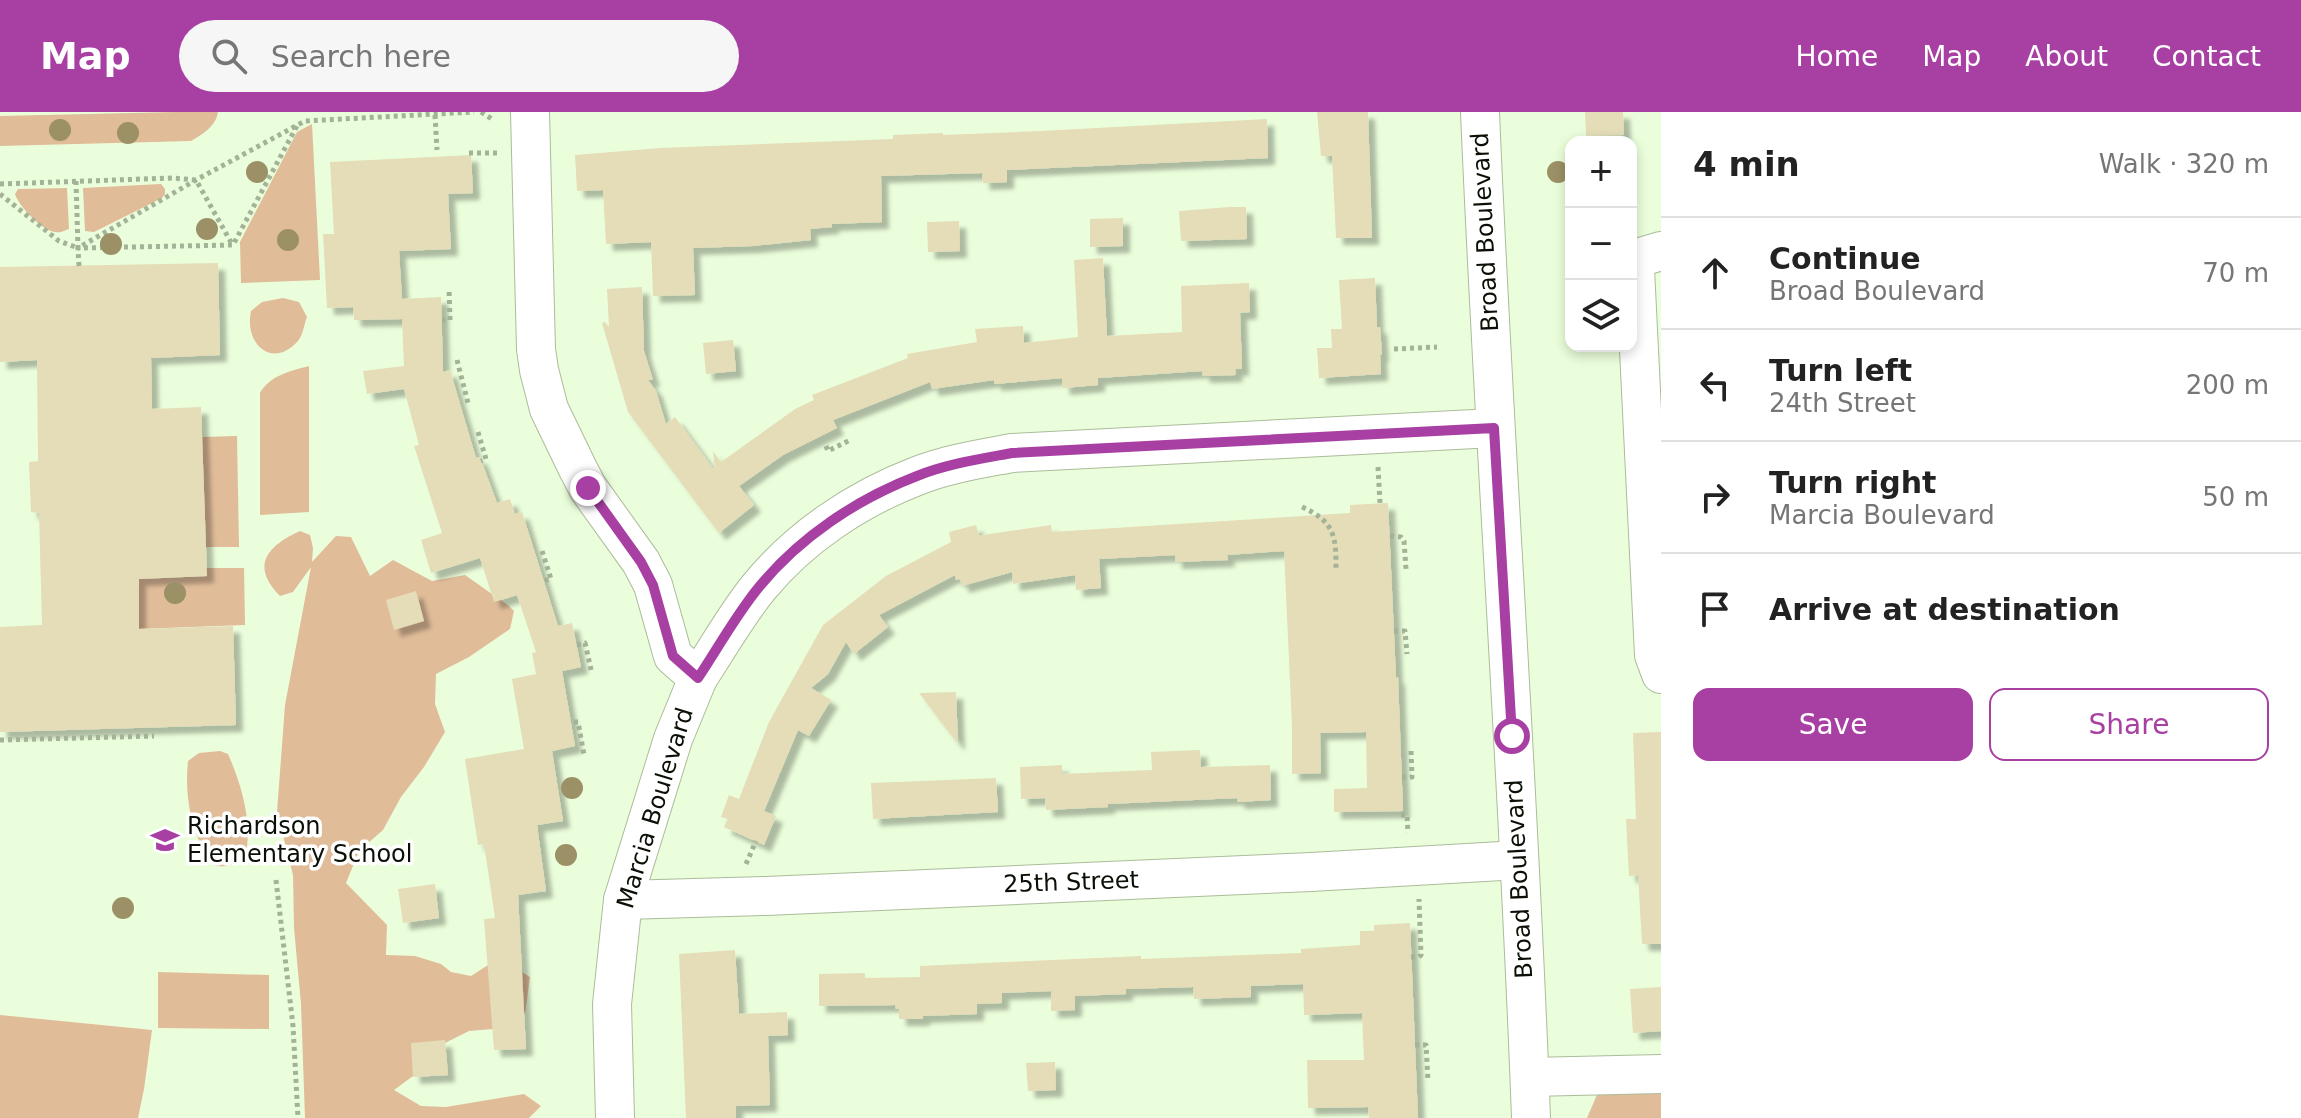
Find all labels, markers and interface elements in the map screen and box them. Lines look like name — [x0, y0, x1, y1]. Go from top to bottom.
search box — [179, 20, 739, 92]
text: Map — [40, 34, 131, 78]
icon: search — [207, 34, 251, 78]
text: Search here — [271, 39, 451, 74]
text: Home — [1795, 40, 1878, 73]
text: Map — [1922, 40, 1981, 73]
text: About — [2025, 40, 2108, 73]
text: Contact — [2152, 40, 2261, 73]
street label: Broad Boulevard — [1466, 132, 1504, 332]
map controls — [1565, 136, 1637, 352]
button: + — [1565, 136, 1637, 208]
text: 4 min — [1693, 144, 1800, 184]
text: Walk · 320 m — [2099, 149, 2269, 179]
button: − — [1565, 208, 1637, 280]
text: Continue — [1769, 241, 1921, 276]
icon: ahead — [1693, 251, 1737, 295]
text: 70 m — [2202, 258, 2269, 288]
text: Broad Boulevard — [1769, 276, 1985, 306]
button: layers — [1565, 280, 1637, 352]
text: Turn left — [1769, 353, 1912, 388]
icon: left — [1693, 363, 1737, 407]
text: 200 m — [2186, 370, 2269, 400]
text: 24th Street — [1769, 388, 1916, 418]
text: Turn right — [1769, 465, 1936, 500]
route end — [570, 470, 606, 506]
icon: right — [1693, 475, 1737, 519]
text: 50 m — [2202, 482, 2269, 512]
text: Marcia Boulevard — [1769, 500, 1995, 530]
icon: arrive — [1693, 587, 1737, 631]
text: Arrive at destination — [1769, 592, 2120, 627]
button: Save — [1693, 688, 1973, 761]
button: Share — [1989, 688, 2269, 761]
street label: Marcia Boulevard — [611, 704, 699, 912]
route start — [1494, 718, 1530, 754]
street label: Broad Boulevard — [1500, 779, 1538, 979]
place label: Richardson Elementary School — [187, 812, 412, 868]
school or university icon: Richardson Elementary School — [150, 825, 180, 855]
street label: 25th Street — [1003, 866, 1139, 898]

